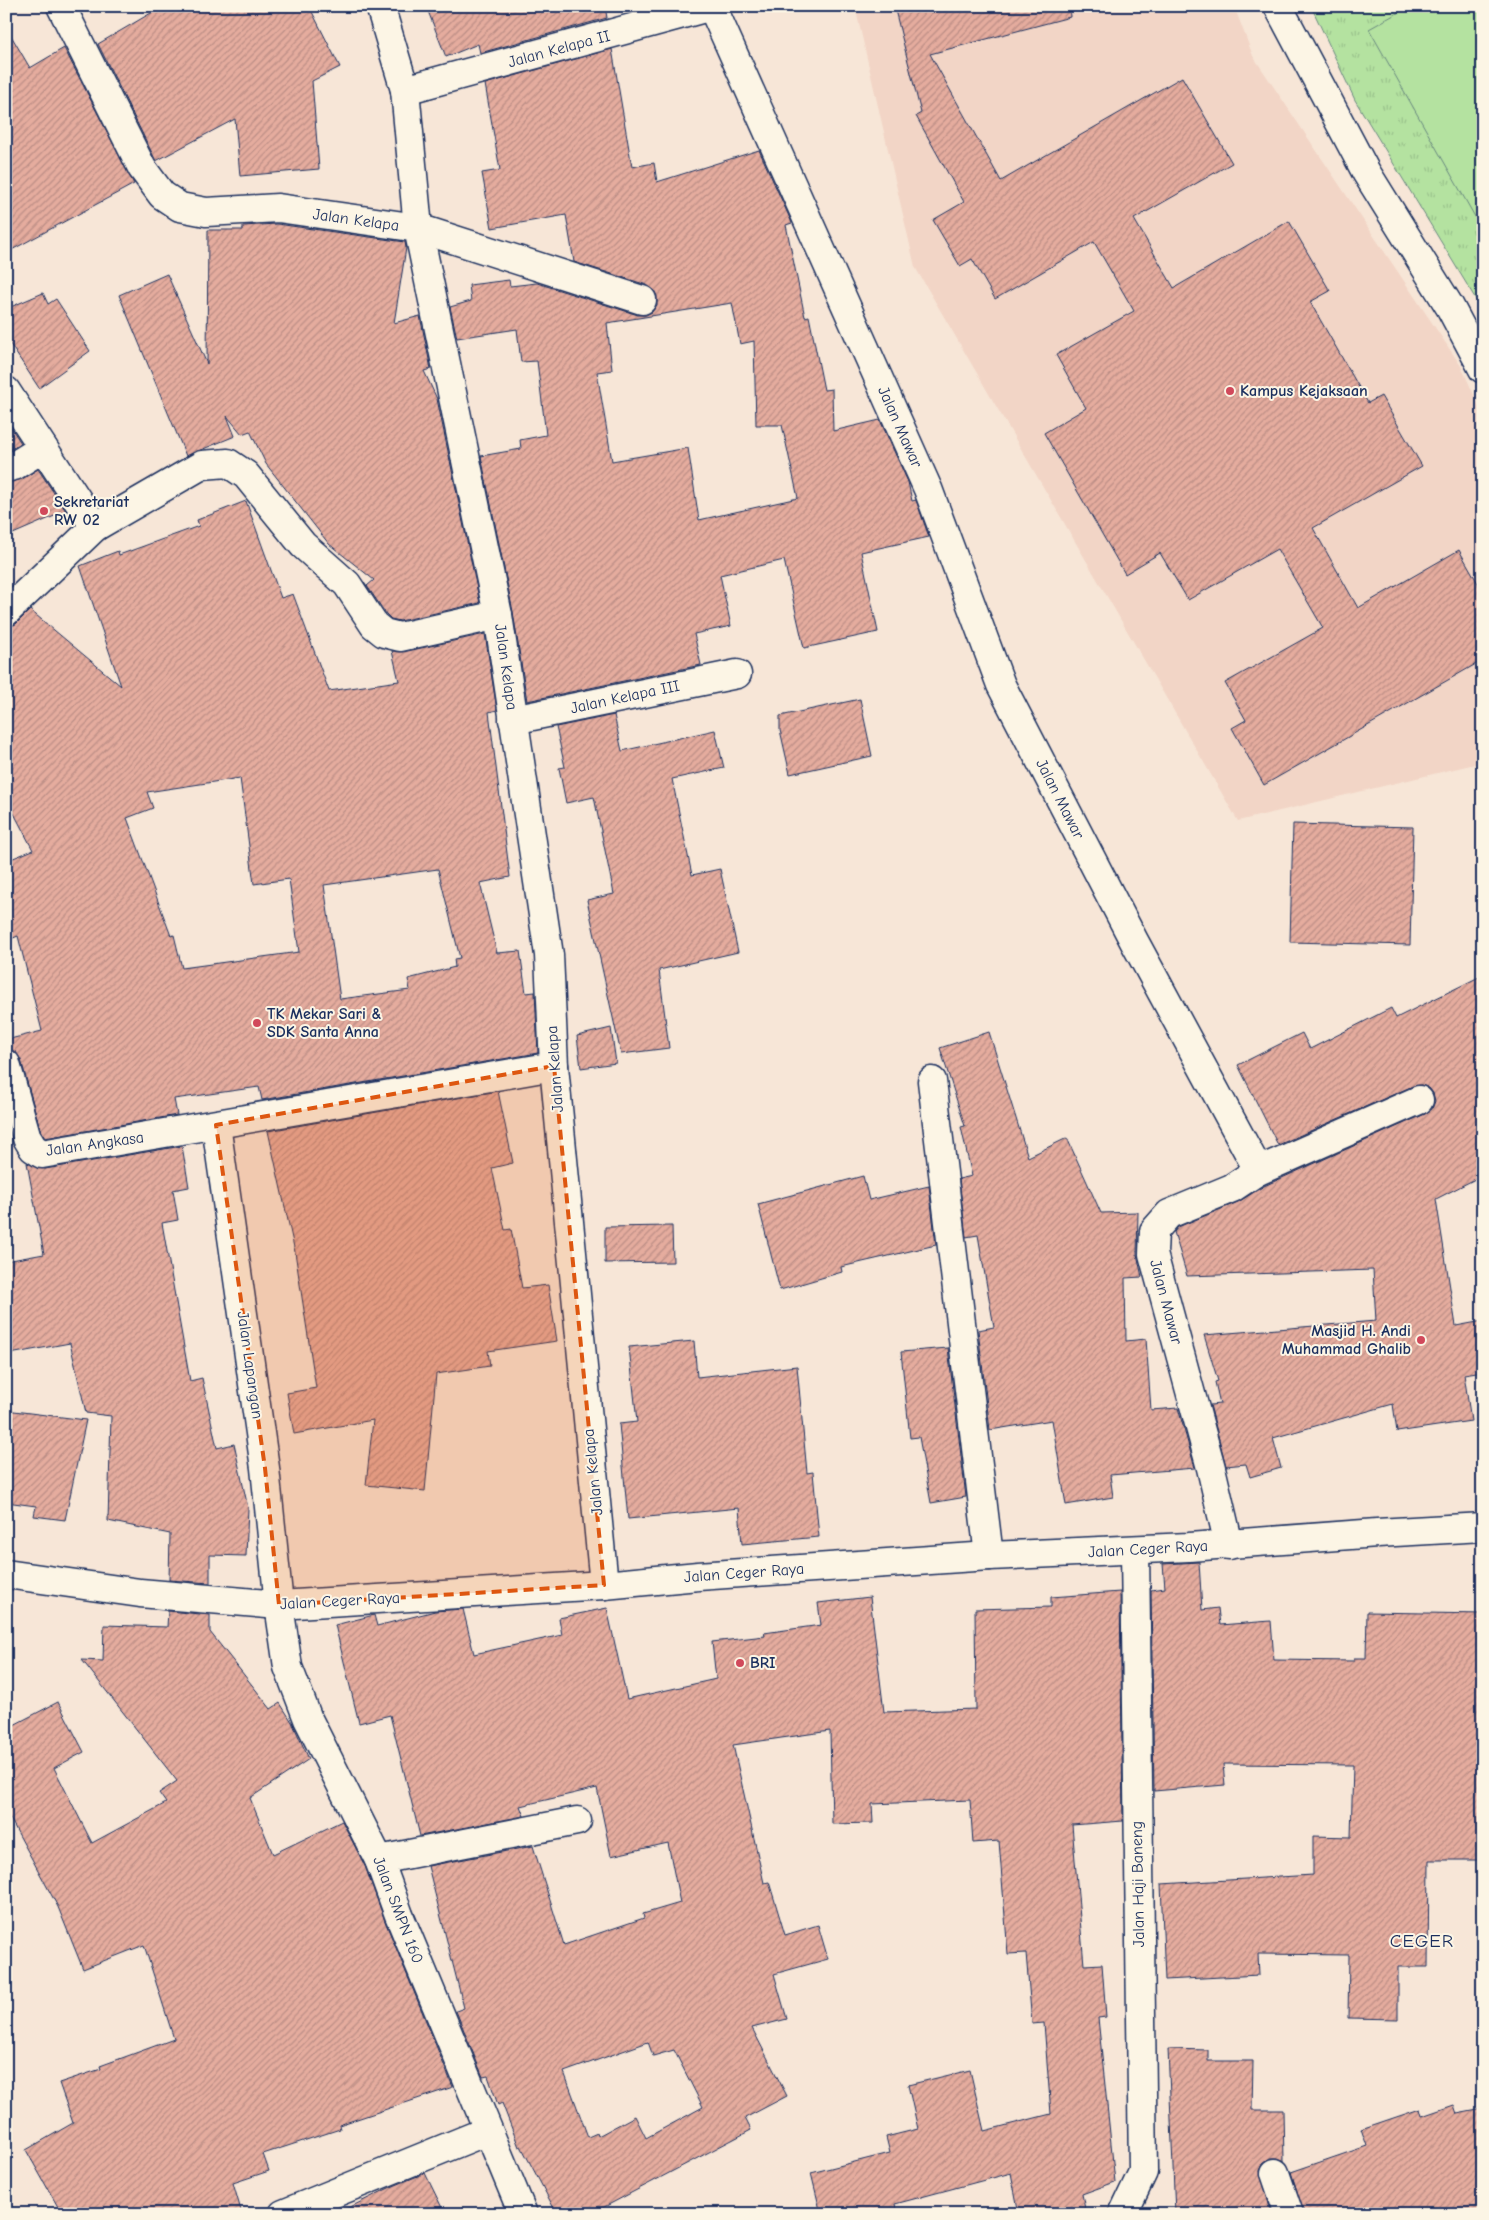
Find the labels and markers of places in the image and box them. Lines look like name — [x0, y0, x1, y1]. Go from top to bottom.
place label: Kampus Kejaksaan — [1240, 382, 1368, 400]
marker: Kampus Kejaksaan — [1224, 385, 1236, 397]
place label: Sekretariat RW 02 — [54, 493, 130, 529]
marker: Sekretariat RW 02 — [38, 505, 50, 517]
place label: TK Mekar Sari & SDK Santa Anna — [267, 1005, 382, 1041]
marker: TK Mekar Sari & SDK Santa Anna — [251, 1017, 263, 1029]
place label: Masjid H. Andi Muhammad Ghalib — [1282, 1322, 1411, 1358]
marker: Masjid H. Andi Muhammad Ghalib — [1415, 1334, 1427, 1346]
place label: BRI — [750, 1654, 776, 1672]
marker: BRI — [734, 1657, 746, 1669]

